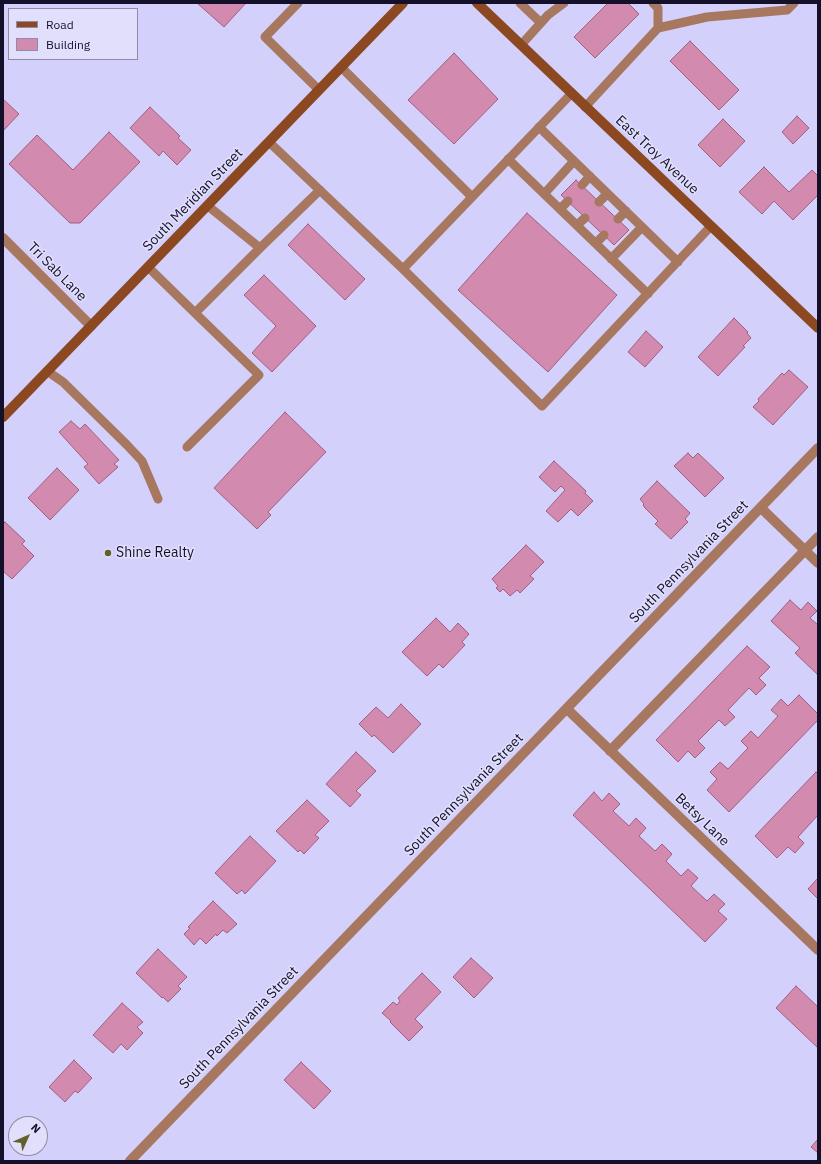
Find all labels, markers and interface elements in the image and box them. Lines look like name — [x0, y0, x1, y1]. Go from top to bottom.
legend — [8, 8, 138, 60]
text: Road — [46, 17, 74, 32]
text: Building — [46, 37, 90, 52]
street label: East Troy Avenue — [612, 112, 702, 198]
street label: South Meridian Street — [140, 145, 246, 255]
street label: Tri Sab Lane — [24, 239, 90, 305]
street label: South Pennsylvania Street — [626, 497, 752, 627]
place label: Shine Realty — [116, 545, 194, 561]
marker: Shine Realty — [103, 548, 113, 558]
street label: South Pennsylvania Street — [401, 730, 527, 860]
street label: Betsy Lane — [671, 790, 733, 850]
street label: South Pennsylvania Street — [176, 963, 302, 1093]
north arrow — [8, 1116, 48, 1156]
text: N — [28, 1120, 44, 1136]

